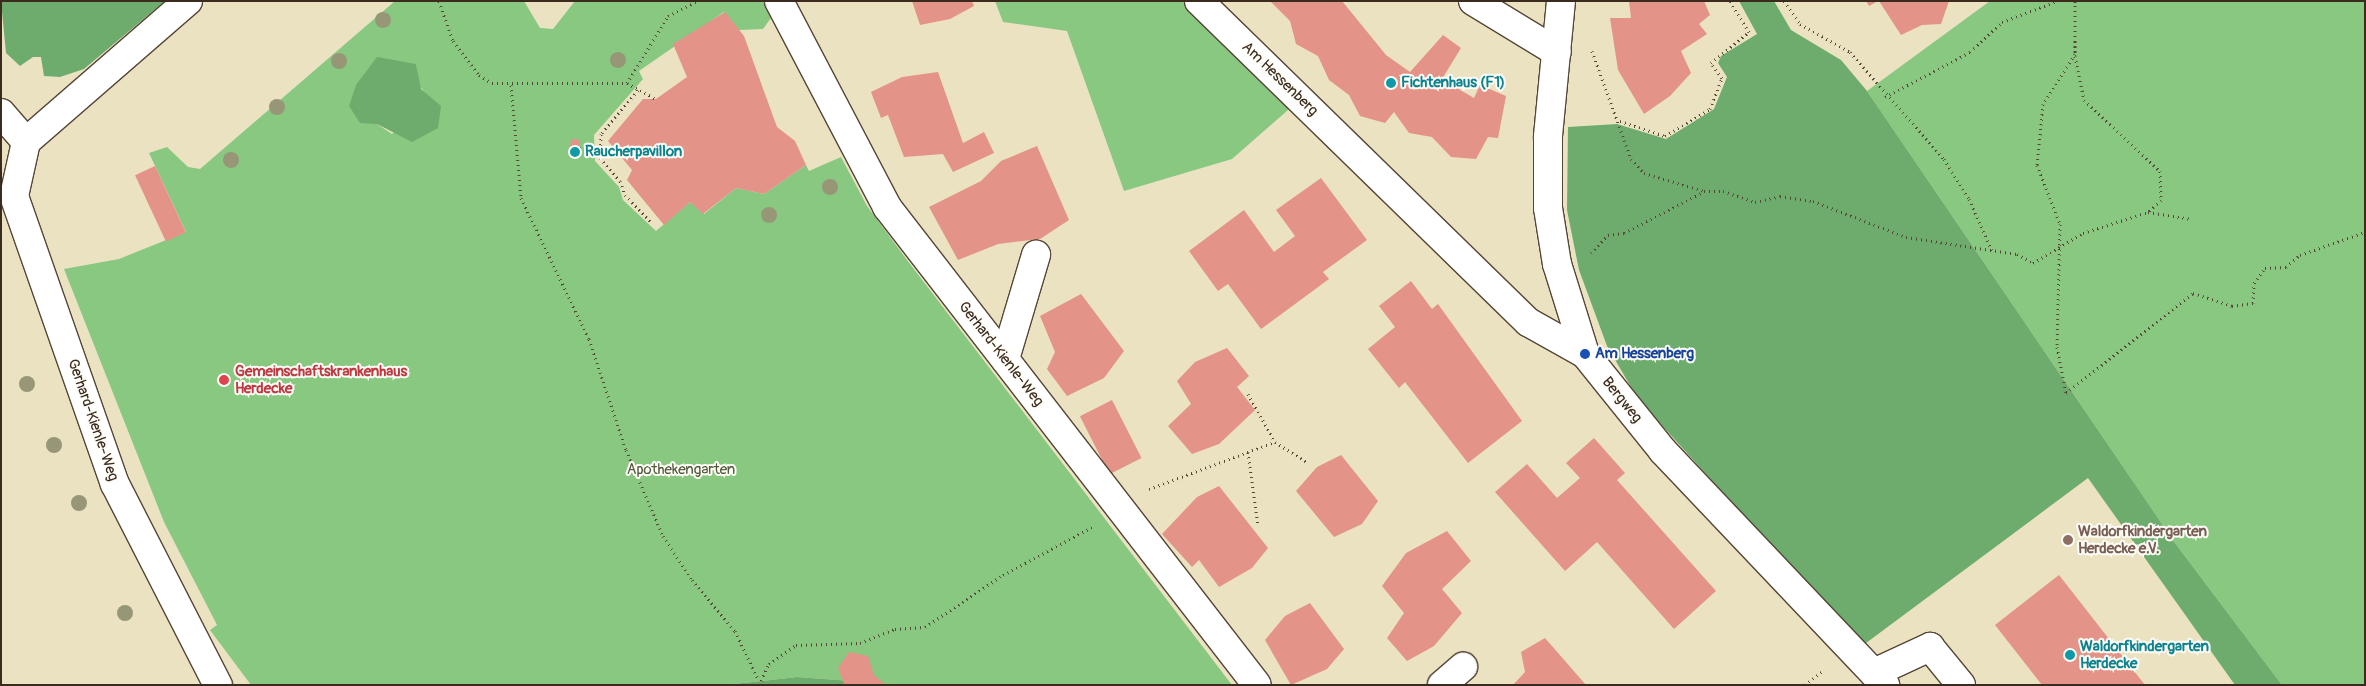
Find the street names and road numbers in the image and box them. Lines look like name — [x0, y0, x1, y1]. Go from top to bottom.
street label: Am Hessenberg — [1238, 38, 1322, 120]
street label: Gerhard-Kienle-Weg — [955, 298, 1047, 410]
street label: Gerhard-Kienle-Weg — [64, 357, 122, 483]
street label: Bergweg — [1598, 373, 1646, 427]

